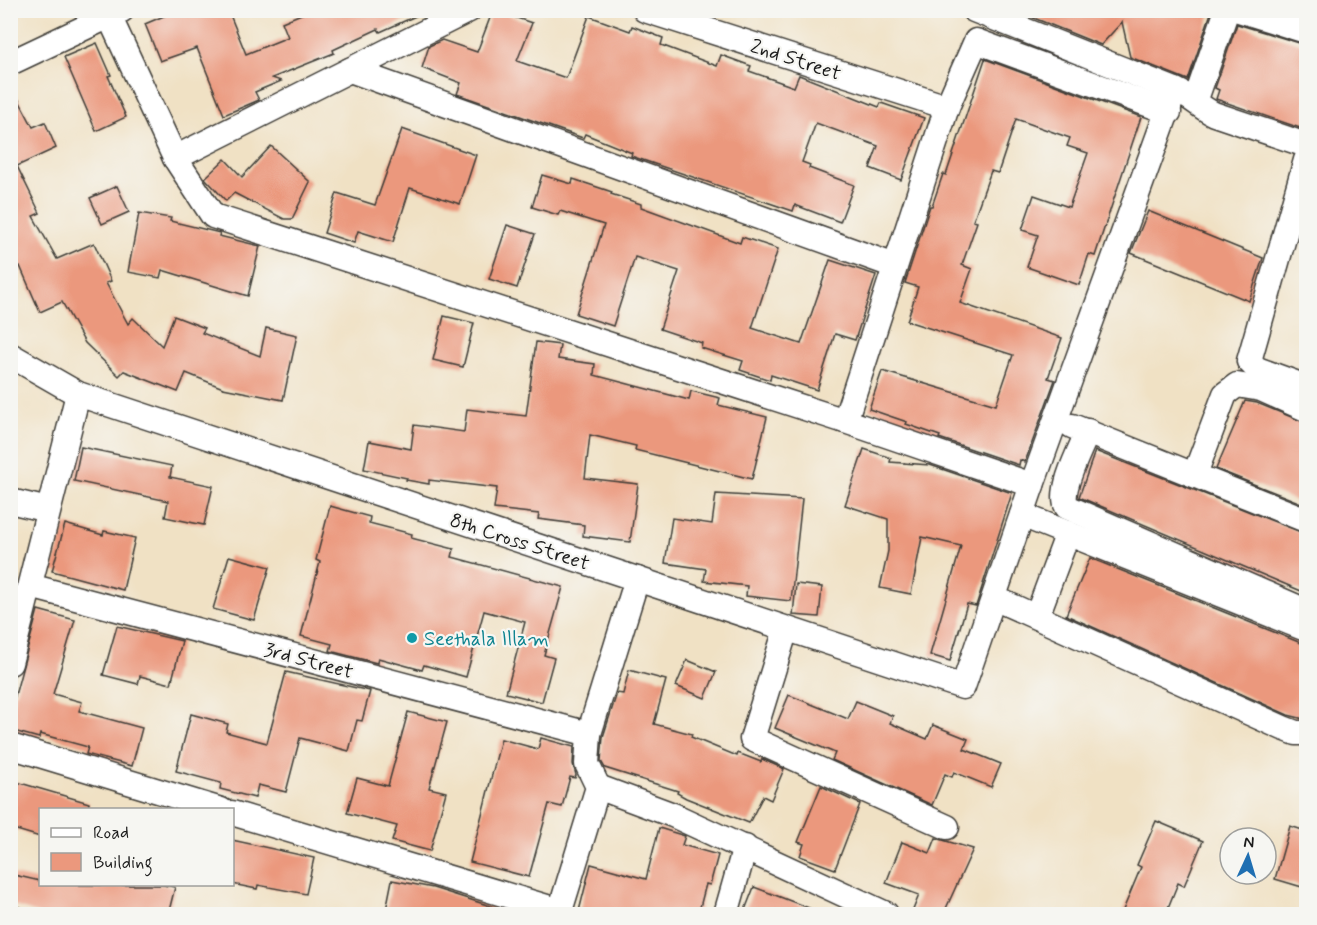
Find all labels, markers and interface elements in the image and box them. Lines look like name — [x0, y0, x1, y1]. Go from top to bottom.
street label: 2nd Street — [747, 33, 844, 88]
street label: 8th Cross Street — [446, 507, 593, 578]
place label: Seethala Illam — [424, 626, 549, 653]
marker: Seethala Illam — [405, 631, 419, 645]
street label: 3rd Street — [261, 637, 356, 686]
legend — [39, 808, 234, 886]
text: Road — [93, 821, 129, 845]
north arrow — [1218, 826, 1278, 886]
text: N — [1243, 832, 1255, 853]
text: Building — [93, 851, 153, 877]

